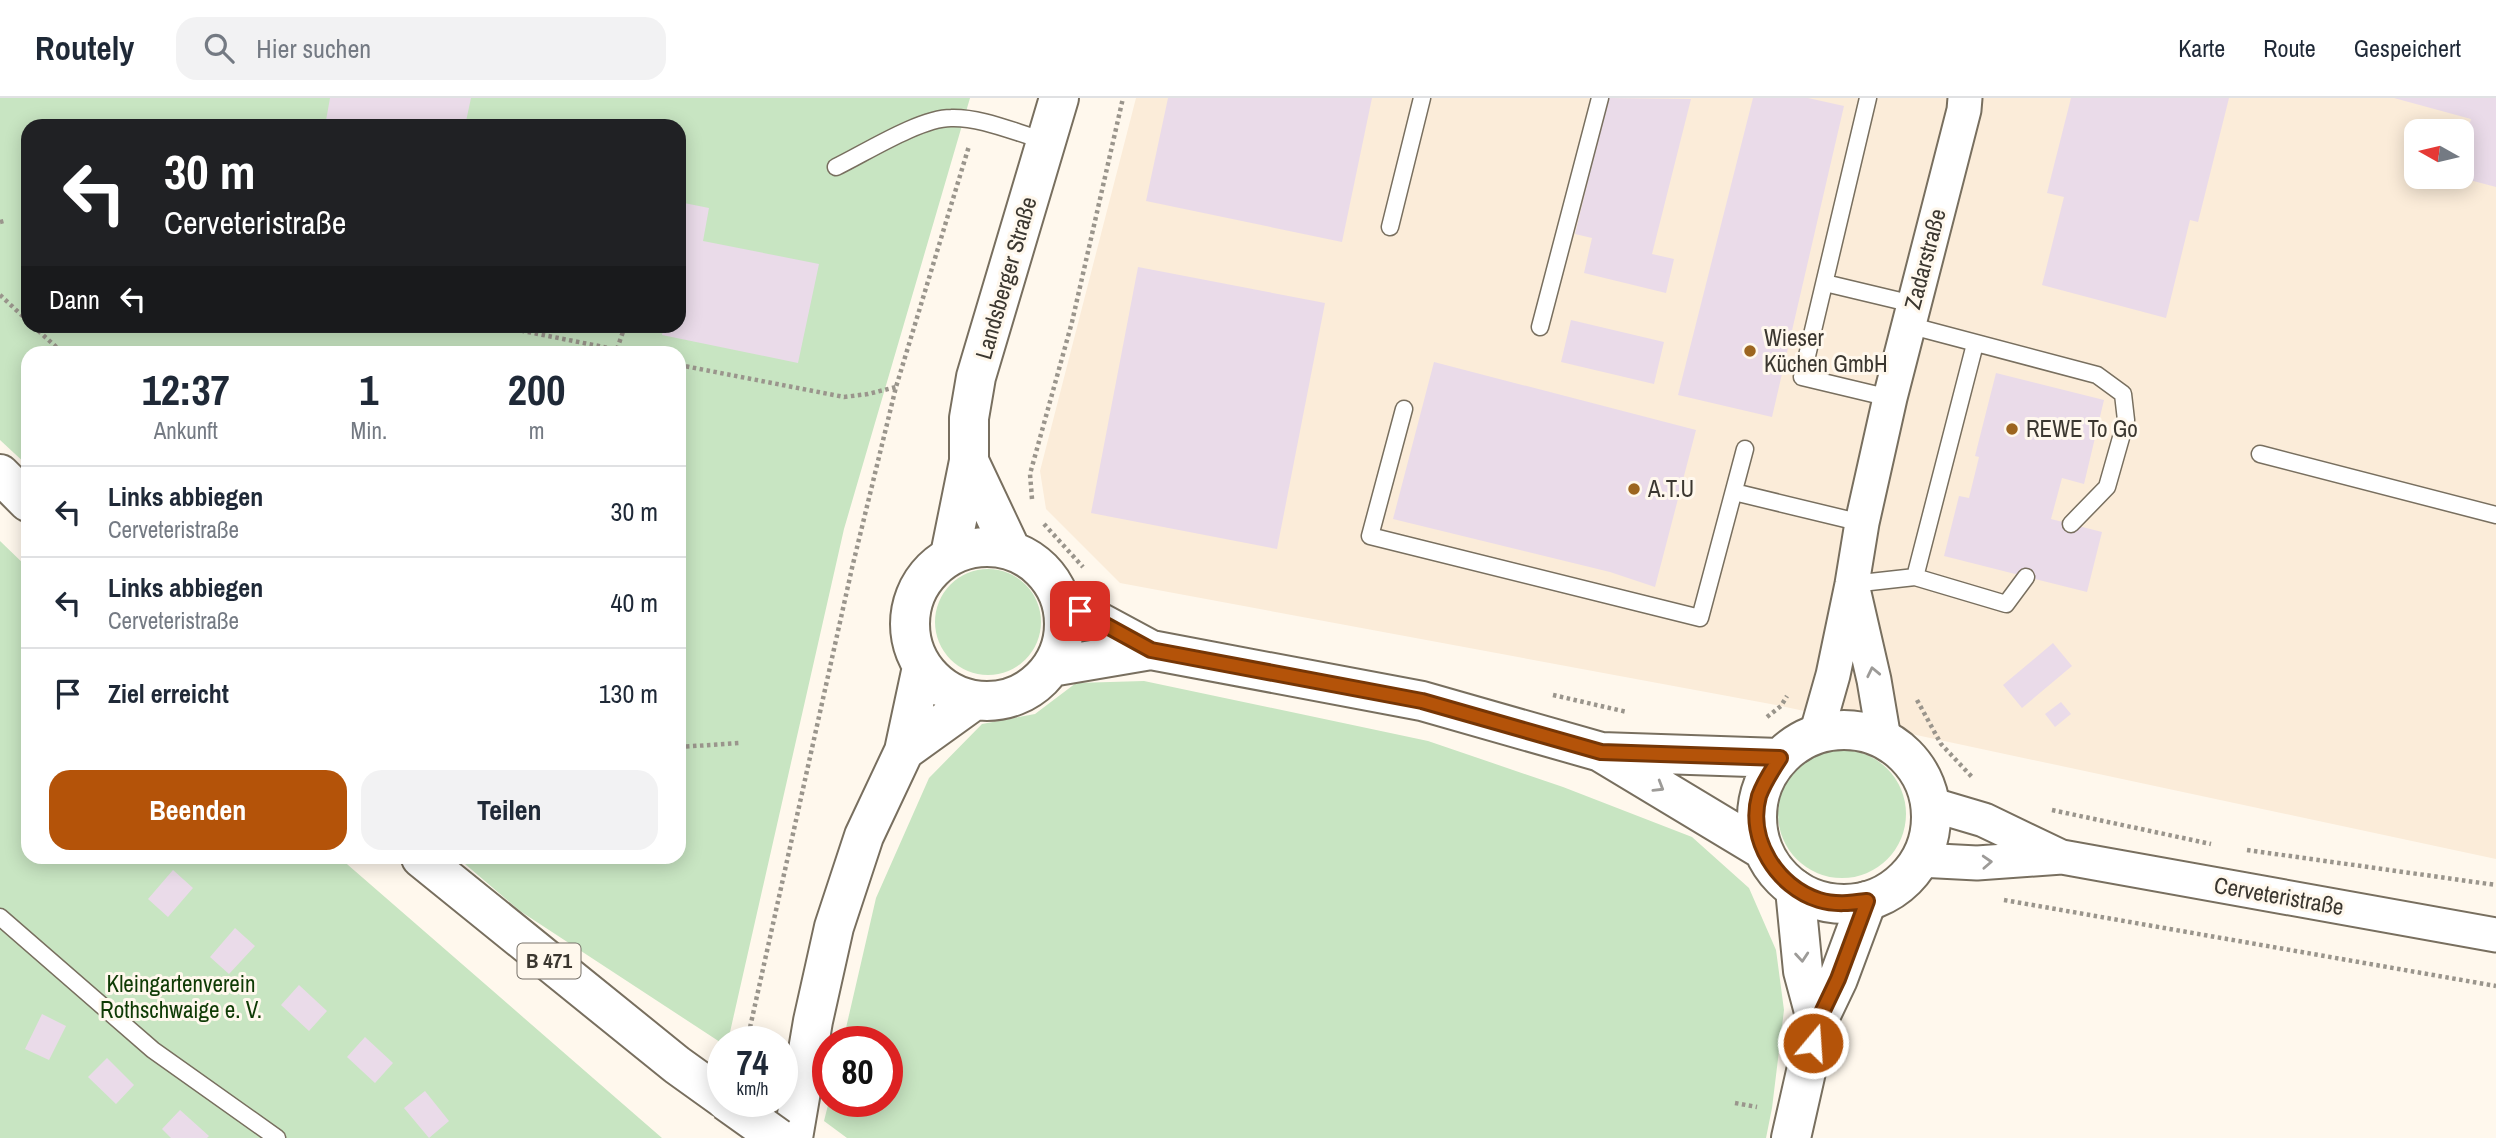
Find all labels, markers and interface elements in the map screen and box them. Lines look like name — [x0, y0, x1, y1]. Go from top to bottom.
search box — [176, 17, 666, 80]
text: Routely — [35, 26, 134, 70]
icon: search — [200, 29, 238, 67]
text: Hier suchen — [256, 31, 371, 66]
text: Karte — [2178, 32, 2225, 64]
text: Route — [2263, 32, 2316, 64]
text: Gespeichert — [2354, 32, 2461, 64]
north arrow — [2404, 119, 2474, 189]
map controls — [2404, 119, 2474, 189]
text: 30 m — [164, 138, 256, 204]
icon: left — [49, 147, 140, 238]
street label: Landsberger Straße — [968, 193, 1044, 363]
text: Cerveteristraße — [164, 201, 346, 244]
street label: Zadarstraße — [1896, 205, 1953, 312]
icon: left — [114, 280, 152, 318]
text: Dann — [49, 282, 100, 317]
place label: Wieser Küchen GmbH — [1764, 322, 1888, 379]
marker: Wieser Küchen GmbH — [1742, 343, 1758, 359]
text: 12:37 — [142, 362, 230, 418]
text: 1 — [359, 362, 378, 418]
text: 200 — [508, 362, 565, 418]
place label: REWE To Go — [2026, 413, 2138, 444]
text: Ankunft — [154, 415, 218, 446]
text: Min. — [350, 415, 387, 446]
text: m — [529, 415, 544, 446]
marker: REWE To Go — [2004, 421, 2020, 437]
place label: A.T.U — [1647, 473, 1694, 504]
text: Links abbiegen — [108, 479, 263, 514]
marker: A.T.U — [1626, 481, 1642, 497]
icon: left — [49, 493, 87, 531]
text: 30 m — [611, 494, 658, 529]
text: Cerveteristraße — [108, 514, 239, 545]
text: Links abbiegen — [108, 570, 263, 605]
pin — [1050, 581, 1110, 641]
icon: left — [49, 584, 87, 622]
text: 40 m — [611, 585, 658, 620]
icon: arrive — [1061, 592, 1099, 630]
text: Cerveteristraße — [108, 605, 239, 636]
one-way arrow — [1866, 666, 1881, 678]
icon: arrive — [49, 675, 87, 713]
text: Ziel erreicht — [108, 676, 229, 711]
text: 130 m — [599, 676, 658, 711]
button: Beenden — [49, 770, 347, 850]
button: Teilen — [361, 770, 658, 850]
one-way arrow — [1652, 779, 1665, 792]
one-way arrow — [1982, 855, 1993, 870]
street label: Cerveteristraße — [2212, 869, 2346, 922]
road number: B 471 — [518, 944, 580, 978]
one-way arrow — [1794, 952, 1809, 963]
park label: Kleingartenverein Rothschwaige e. V. — [100, 968, 262, 1025]
position arrow — [1776, 1006, 1850, 1080]
speed limit sign: 80 — [812, 1026, 903, 1117]
text: 74 — [737, 1039, 768, 1086]
text: km/h — [737, 1076, 769, 1101]

